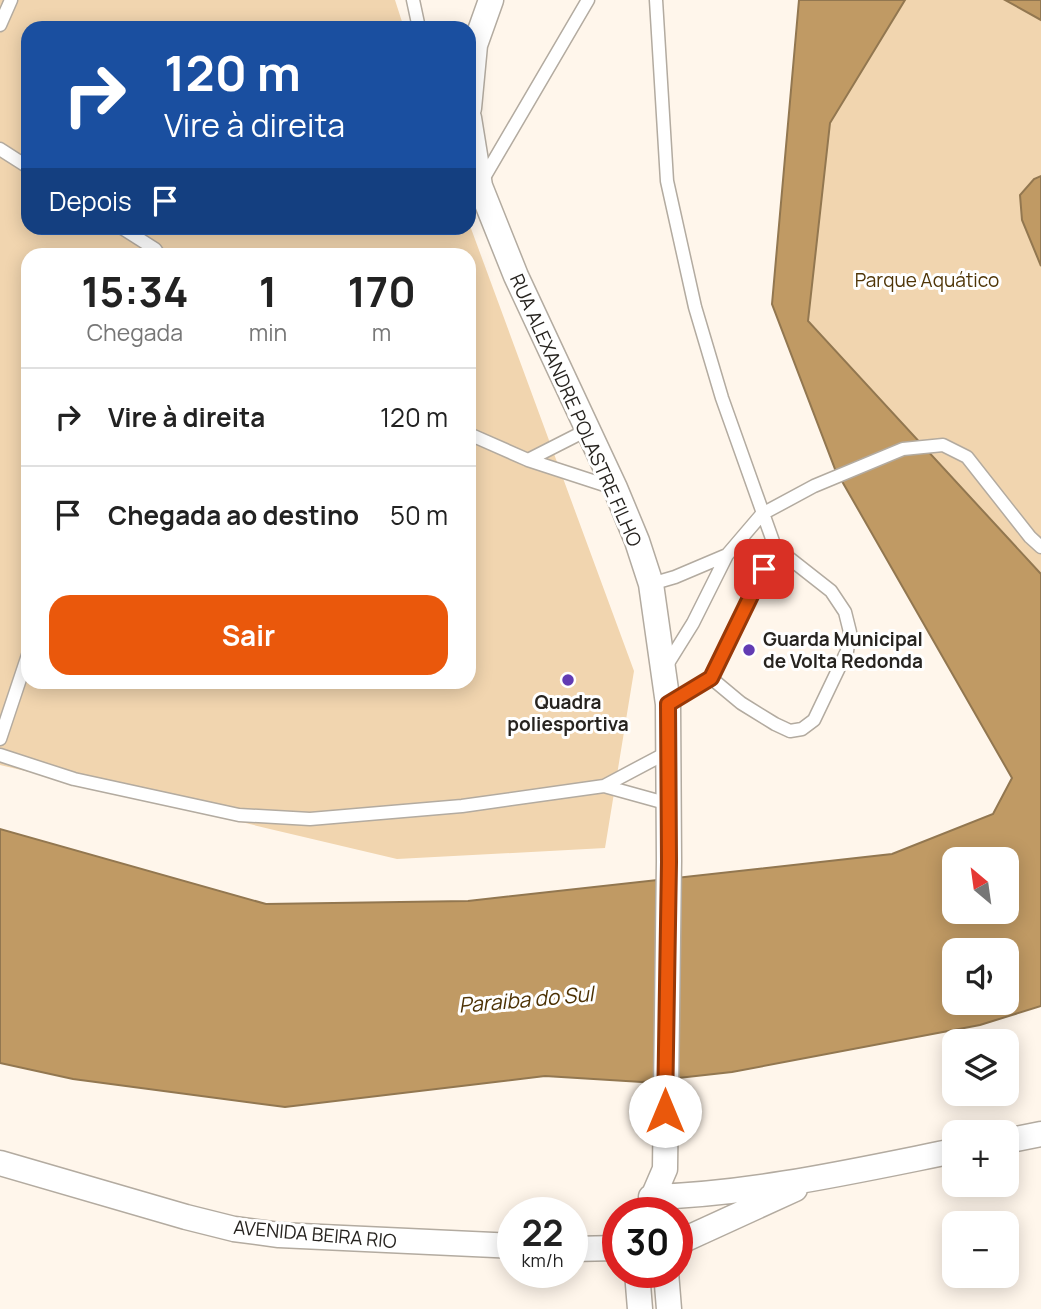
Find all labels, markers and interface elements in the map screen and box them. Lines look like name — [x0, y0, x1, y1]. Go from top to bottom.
text: 120 m — [164, 39, 301, 106]
icon: right — [49, 49, 140, 140]
text: Vire à direita — [164, 103, 345, 147]
icon: arrive — [146, 182, 184, 220]
text: Depois — [49, 183, 132, 219]
text: 15:34 — [81, 262, 189, 320]
text: 1 — [259, 262, 277, 320]
text: 170 — [347, 262, 416, 320]
park label: Parque Aquático — [855, 267, 999, 293]
street label: RUA ALEXANDRE POLASTRE FILHO — [504, 270, 648, 551]
text: Chegada — [87, 316, 183, 348]
text: min — [249, 316, 287, 348]
text: m — [372, 316, 391, 348]
icon: right — [49, 398, 87, 436]
text: Vire à direita — [108, 399, 265, 435]
text: 120 m — [380, 399, 448, 435]
icon: arrive — [49, 496, 87, 534]
text: Chegada ao destino — [108, 497, 359, 533]
text: 50 m — [390, 497, 448, 533]
pin — [734, 539, 794, 599]
icon: arrive — [745, 550, 783, 588]
button: Sair — [49, 595, 448, 675]
place label: Guarda Municipal de Volta Redonda — [763, 626, 923, 674]
marker: Guarda Municipal de Volta Redonda — [741, 642, 757, 658]
marker: Quadra poliesportiva — [560, 672, 576, 688]
place label: Quadra poliesportiva — [507, 689, 629, 737]
north arrow — [942, 847, 1018, 924]
map controls — [942, 847, 1019, 1288]
button: sound — [942, 938, 1019, 1015]
water label: Paraiba do Sul — [457, 979, 598, 1019]
button: layers — [942, 1029, 1019, 1106]
position arrow — [628, 1074, 702, 1148]
button: + — [942, 1120, 1019, 1197]
speed limit sign: 30 — [602, 1197, 693, 1288]
text: 22 — [522, 1209, 563, 1257]
button: − — [942, 1211, 1019, 1288]
street label: AVENIDA BEIRA RIO — [232, 1214, 398, 1254]
text: km/h — [522, 1248, 563, 1272]

